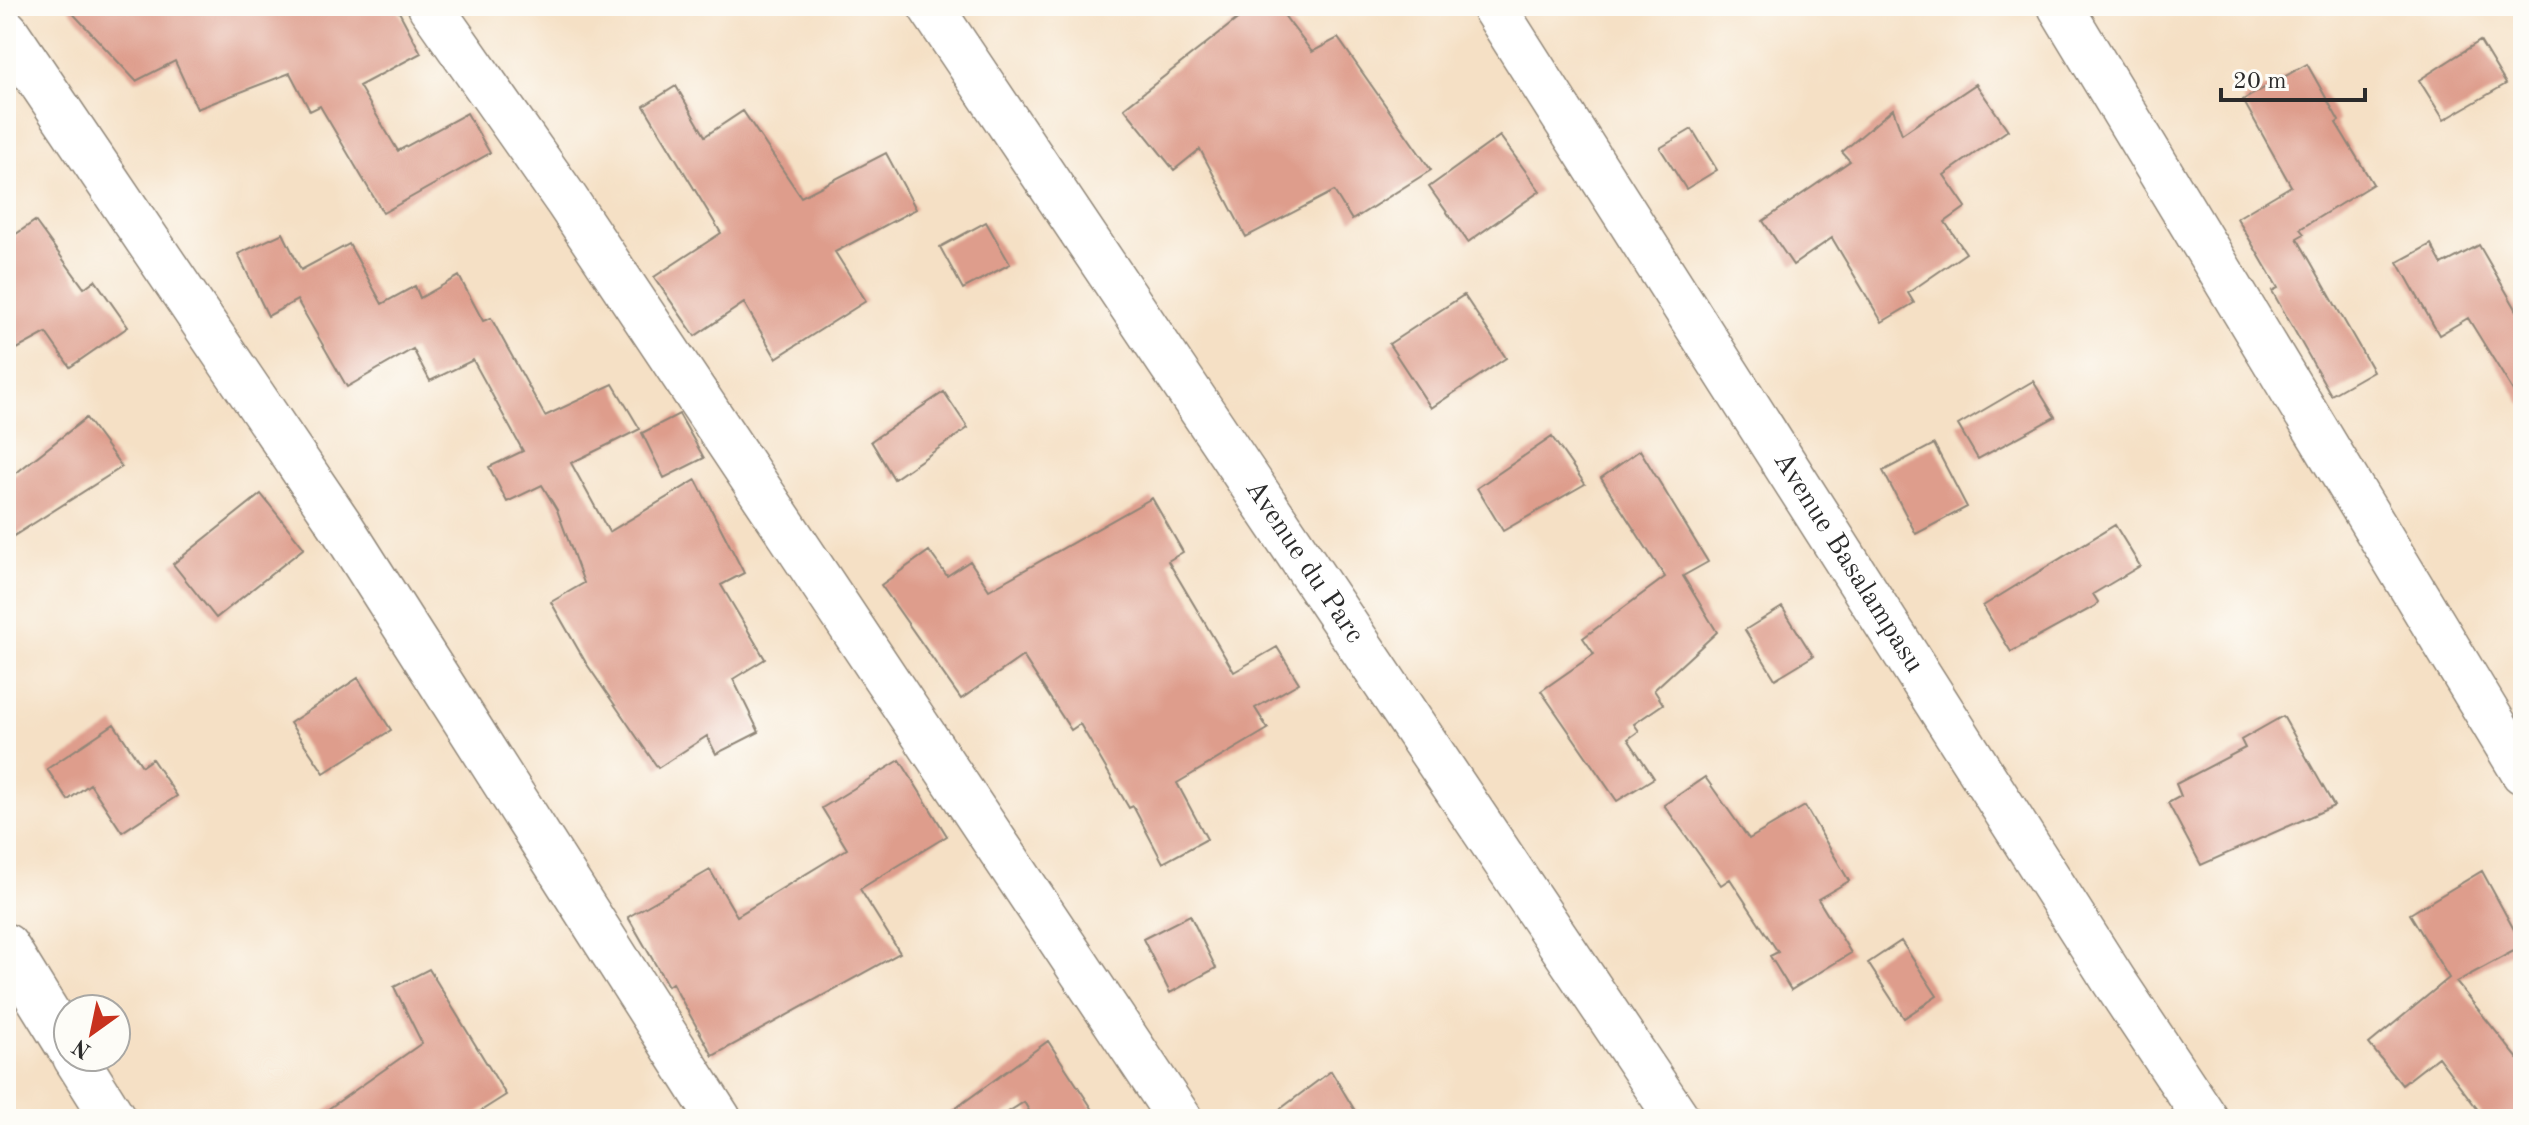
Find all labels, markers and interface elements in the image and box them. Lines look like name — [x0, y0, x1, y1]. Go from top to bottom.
scale bar — [2221, 52, 2365, 102]
text: 20 m — [2233, 70, 2287, 94]
street label: Avenue Basalampasu — [1767, 448, 1928, 678]
street label: Avenue du Parc — [1239, 476, 1368, 649]
north arrow — [52, 993, 132, 1073]
text: N — [69, 1034, 95, 1062]

